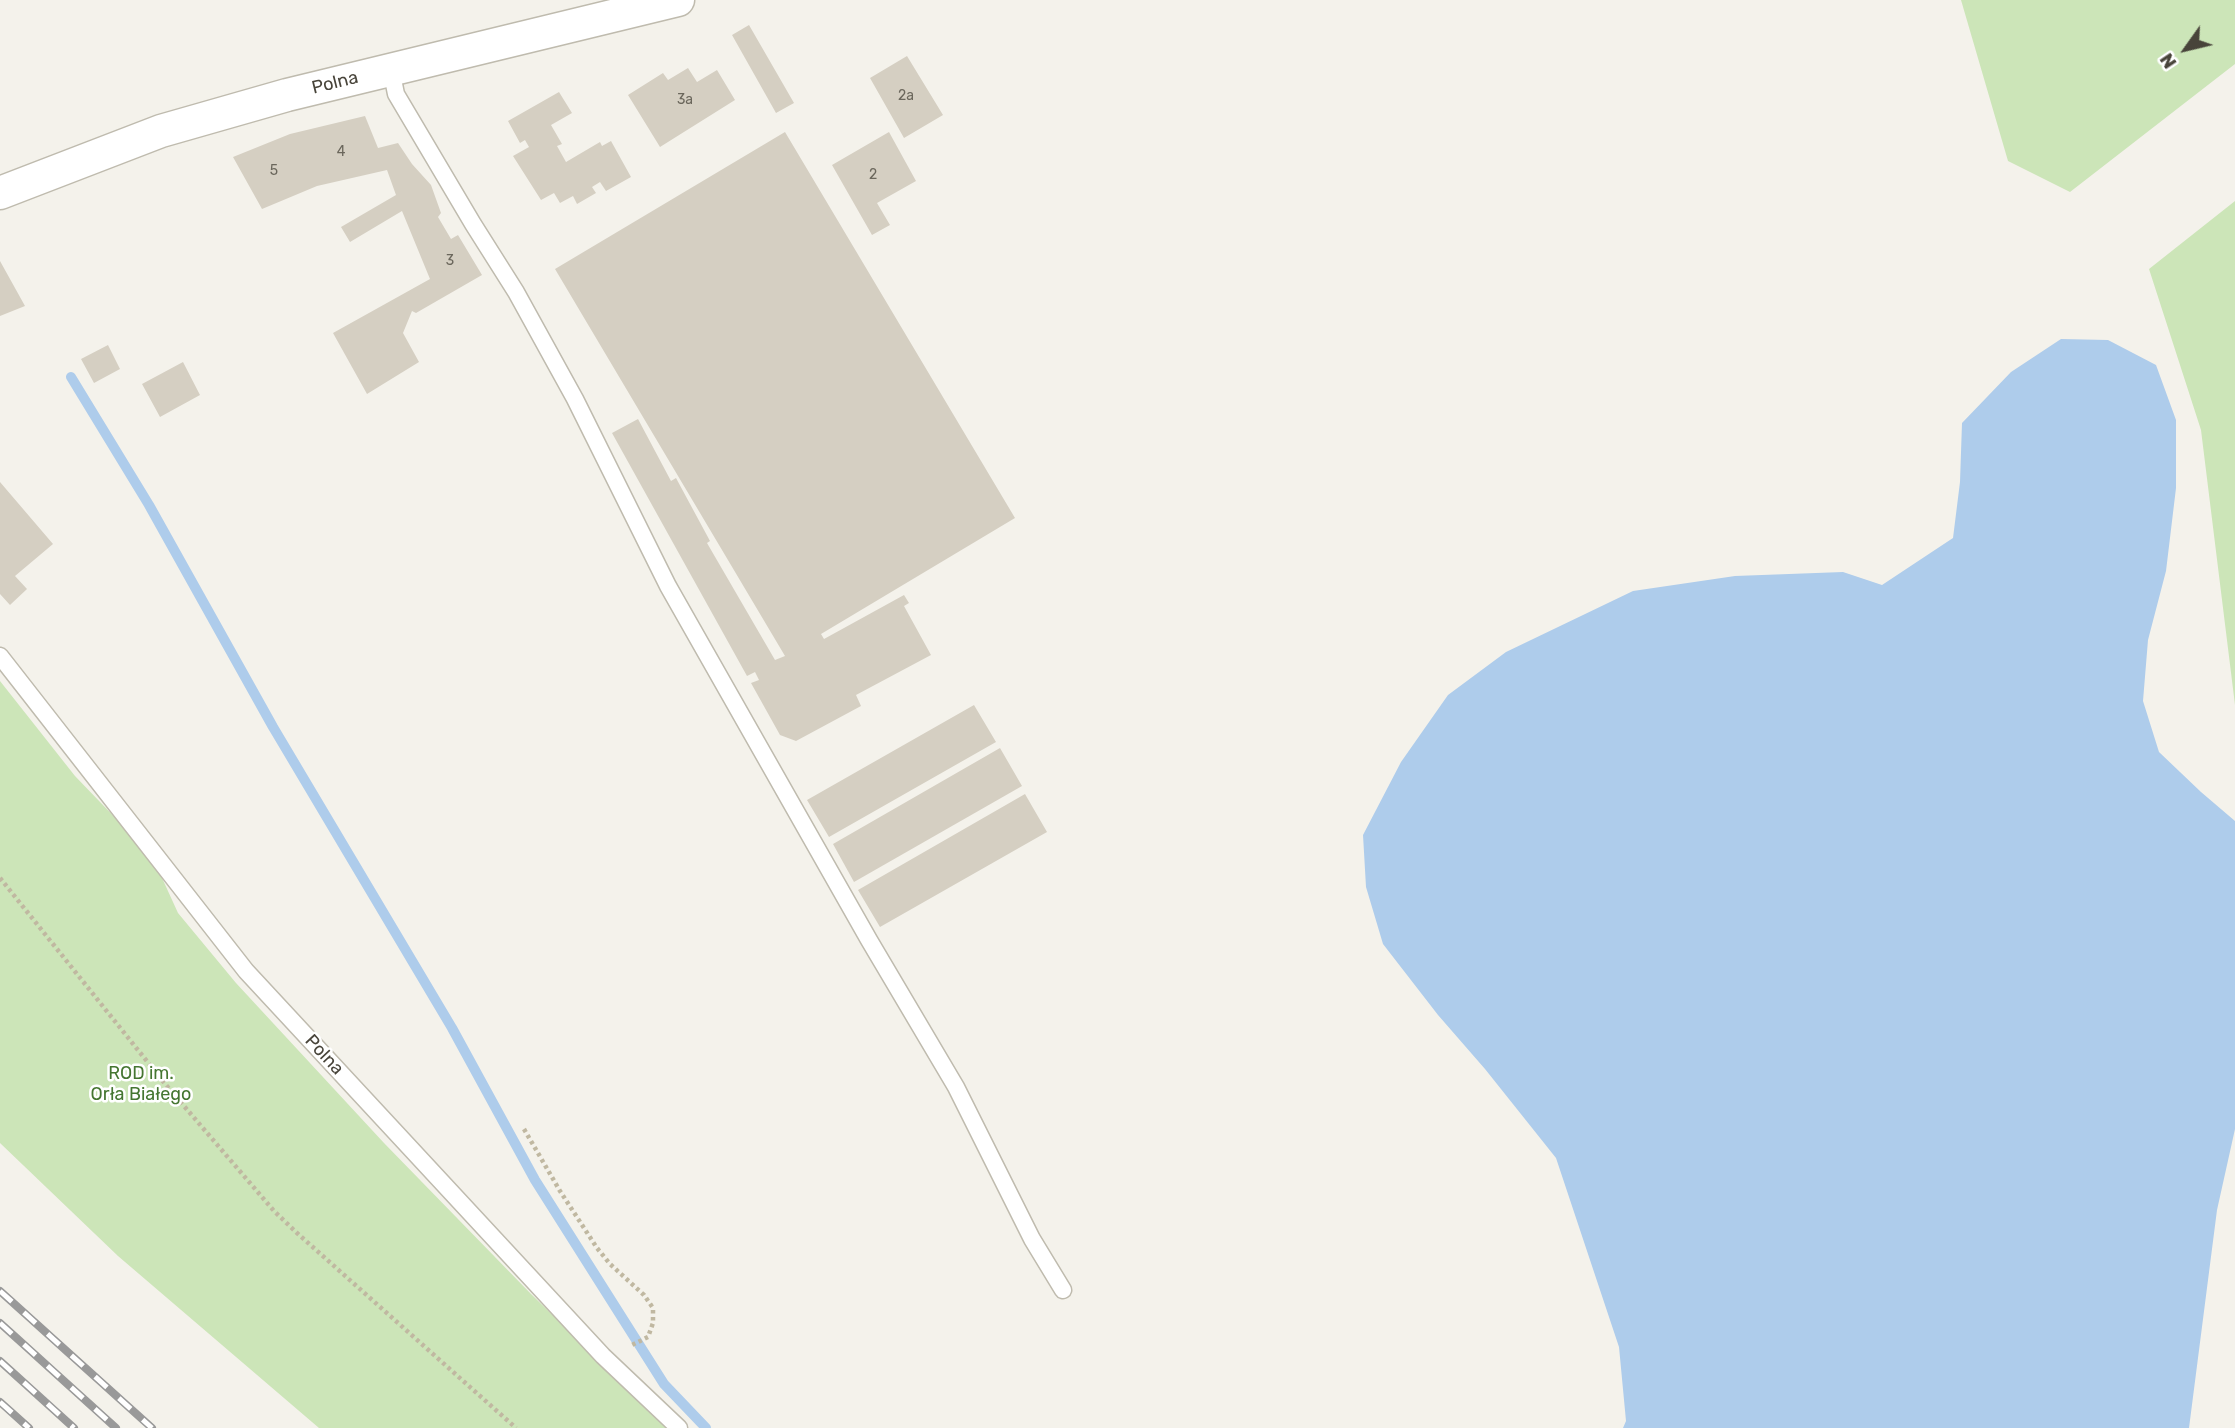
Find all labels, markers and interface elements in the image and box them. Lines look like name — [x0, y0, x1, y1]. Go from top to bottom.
north arrow — [2151, 14, 2221, 84]
text: N — [2155, 49, 2182, 73]
street label: Polna — [310, 67, 360, 99]
house number: 2a — [898, 88, 914, 104]
house number: 3a — [677, 92, 693, 108]
house number: 4 — [337, 144, 345, 160]
house number: 5 — [270, 163, 278, 179]
house number: 2 — [869, 167, 877, 183]
house number: 3 — [446, 253, 454, 269]
street label: Polna — [300, 1030, 348, 1080]
park label: ROD im. Orła Białego — [91, 1063, 191, 1106]

